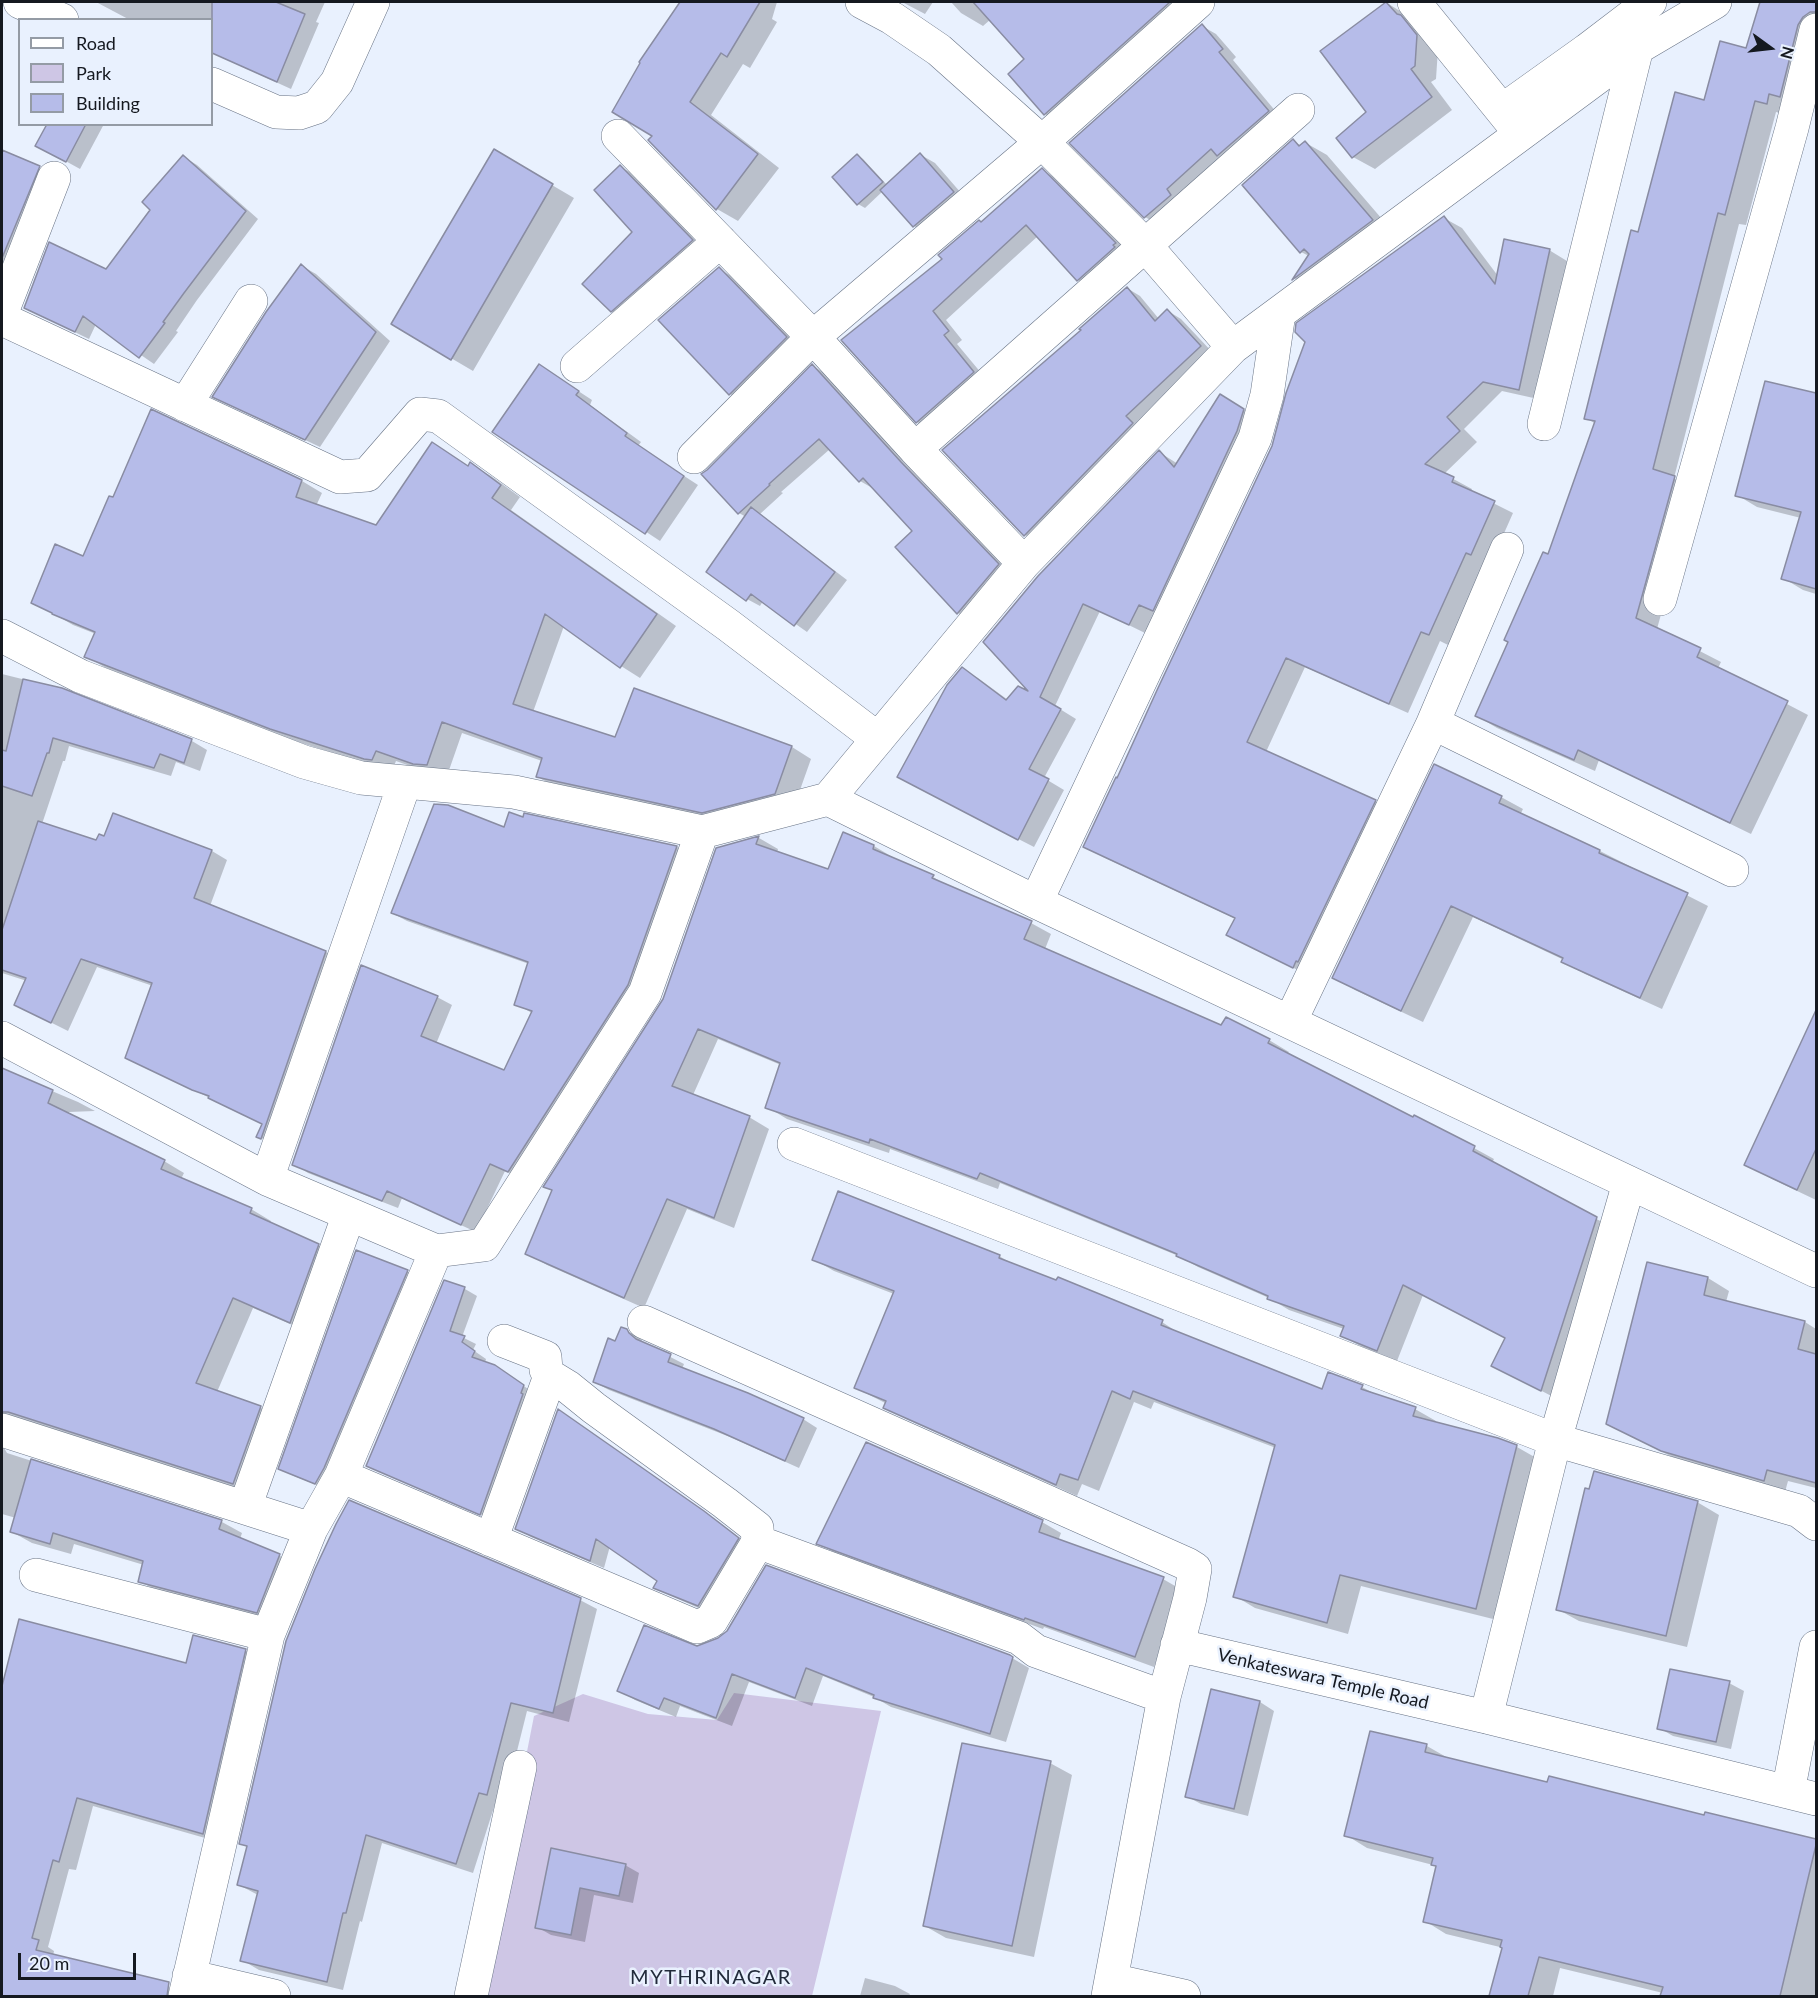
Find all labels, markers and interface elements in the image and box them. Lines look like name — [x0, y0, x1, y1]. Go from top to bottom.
legend — [18, 18, 213, 126]
north arrow — [1740, 18, 1800, 78]
text: Road — [76, 32, 116, 54]
text: N — [1777, 44, 1799, 61]
text: Park — [76, 62, 111, 84]
text: Building — [76, 92, 140, 114]
street label: Venkateswara Temple Road — [1215, 1644, 1431, 1714]
scale bar — [21, 1941, 140, 1979]
text: 20 m — [29, 1952, 69, 1974]
district label: MYTHRINAGAR — [630, 1966, 792, 1990]

